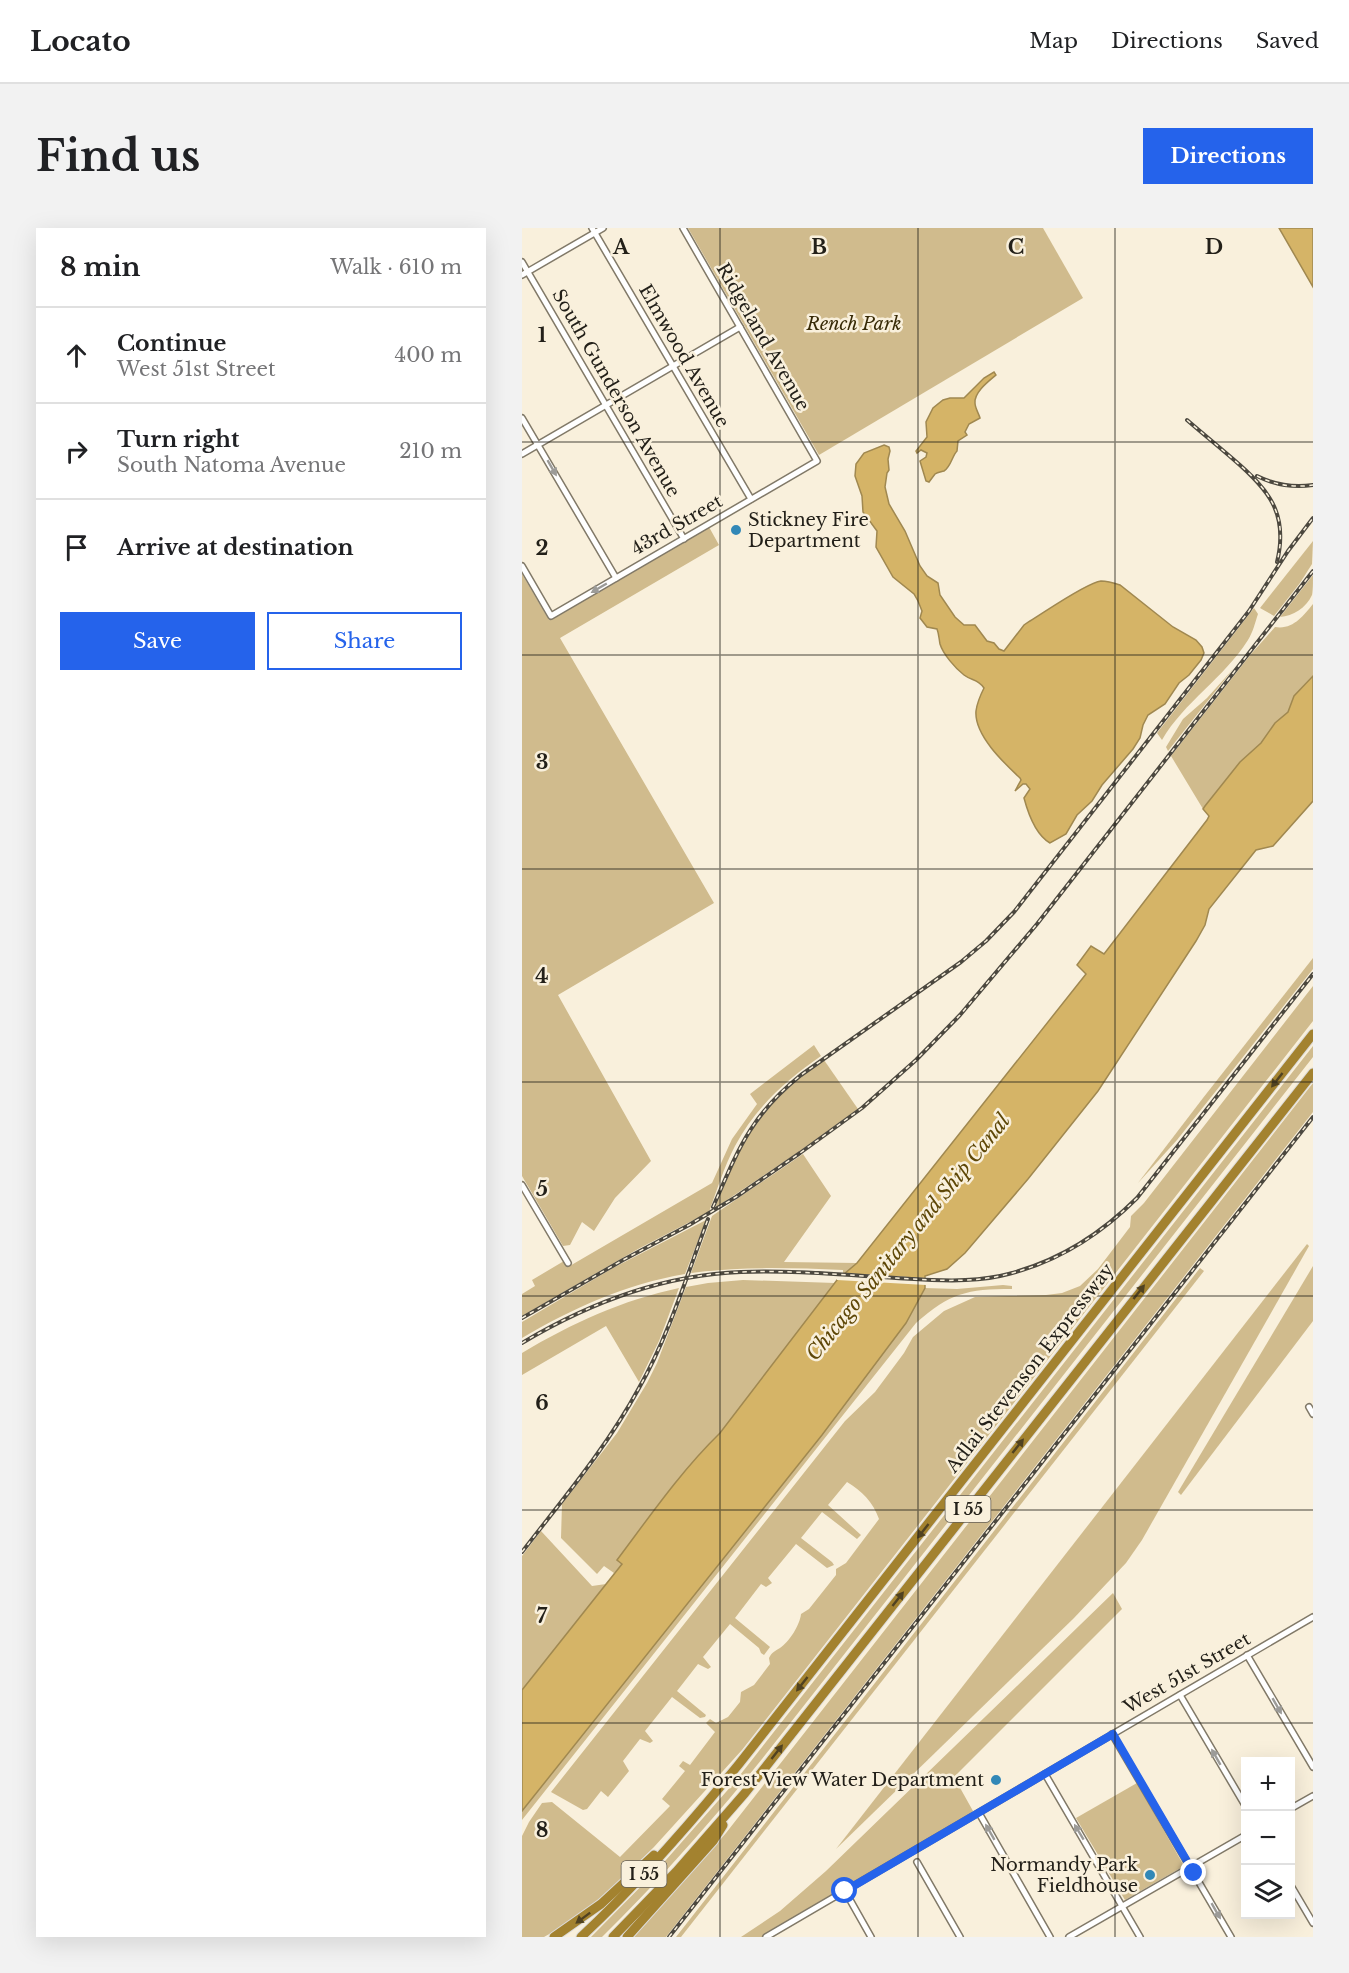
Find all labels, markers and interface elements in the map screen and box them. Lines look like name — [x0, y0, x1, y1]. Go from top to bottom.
text: Locato — [30, 24, 131, 59]
text: Map — [1029, 28, 1078, 54]
text: Directions — [1111, 28, 1223, 54]
text: Saved — [1256, 28, 1319, 54]
button: Directions — [1143, 128, 1313, 184]
text: Find us — [36, 130, 200, 182]
text: A — [612, 235, 630, 259]
text: B — [811, 235, 827, 259]
text: C — [1008, 235, 1024, 259]
text: D — [1205, 235, 1223, 259]
text: 8 min — [60, 251, 140, 283]
text: Walk · 610 m — [330, 255, 462, 279]
street label: Ridgeland Avenue — [712, 259, 814, 415]
street label: Elmwood Avenue — [634, 281, 734, 431]
street label: South Gunderson Avenue — [547, 285, 685, 501]
park label: Rench Park — [806, 313, 901, 335]
text: 1 — [538, 323, 547, 347]
text: Continue — [117, 330, 226, 357]
icon: ahead — [60, 339, 93, 372]
text: 400 m — [395, 343, 462, 367]
text: West 51st Street — [117, 357, 276, 381]
text: Turn right — [117, 426, 239, 453]
icon: right — [60, 435, 93, 468]
text: 210 m — [399, 439, 462, 463]
text: South Natoma Avenue — [117, 453, 346, 477]
one-way arrow — [546, 460, 557, 476]
street label: 43rd Street — [628, 490, 727, 560]
place label: Stickney Fire Department — [748, 509, 869, 552]
marker: Stickney Fire Department — [729, 523, 743, 537]
icon: arrive — [60, 531, 93, 564]
text: Arrive at destination — [117, 534, 354, 561]
text: 2 — [535, 536, 549, 560]
one-way arrow — [591, 582, 607, 593]
button: Save — [60, 612, 255, 670]
button: Share — [267, 612, 462, 670]
text: 3 — [536, 750, 548, 774]
text: 4 — [535, 964, 549, 988]
one-way arrow — [1271, 1073, 1283, 1088]
water label: Chicago Sanitary and Ship Canal — [801, 1108, 1015, 1365]
text: 5 — [536, 1177, 548, 1201]
street label: Adlai Stevenson Expressway — [941, 1259, 1119, 1478]
one-way arrow — [1132, 1285, 1144, 1300]
text: 6 — [535, 1391, 549, 1415]
one-way arrow — [1012, 1438, 1024, 1453]
road number: I 55 — [946, 1496, 990, 1522]
one-way arrow — [916, 1523, 929, 1539]
one-way arrow — [891, 1591, 904, 1607]
text: 7 — [537, 1604, 548, 1628]
street label: West 51st Street — [1119, 1628, 1254, 1719]
one-way arrow — [796, 1676, 809, 1692]
one-way arrow — [1271, 1698, 1282, 1714]
one-way arrow — [770, 1744, 783, 1760]
one-way arrow — [1211, 1748, 1221, 1765]
map controls — [1241, 1757, 1295, 1919]
button: + — [1241, 1757, 1295, 1811]
place label: Forest View Water Department — [701, 1769, 984, 1791]
marker: Forest View Water Department — [989, 1773, 1003, 1787]
button: − — [1241, 1811, 1295, 1865]
text: 8 — [536, 1818, 548, 1842]
one-way arrow — [984, 1824, 995, 1840]
one-way arrow — [1073, 1824, 1084, 1840]
place label: Normandy Park Fieldhouse — [990, 1854, 1138, 1897]
route end — [1180, 1859, 1206, 1885]
road number: I 55 — [622, 1861, 666, 1887]
button: layers — [1241, 1865, 1295, 1919]
marker: Normandy Park Fieldhouse — [1143, 1868, 1157, 1882]
route start — [831, 1877, 857, 1903]
one-way arrow — [1211, 1903, 1221, 1920]
one-way arrow — [575, 1911, 591, 1924]

